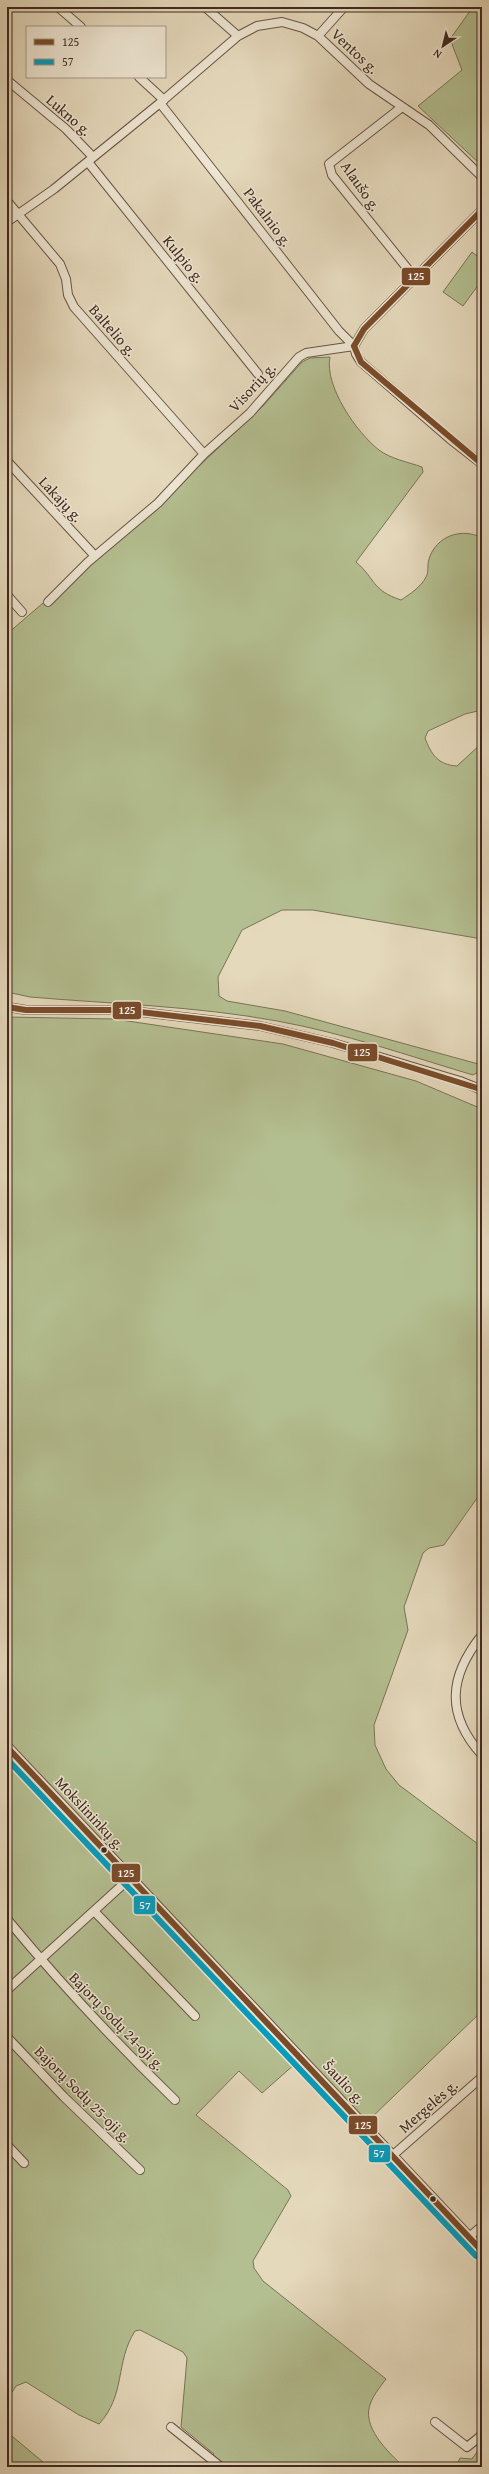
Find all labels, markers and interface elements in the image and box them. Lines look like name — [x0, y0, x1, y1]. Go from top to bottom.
street label: Ventos g. — [327, 24, 383, 78]
legend — [26, 26, 166, 78]
north arrow — [423, 26, 463, 66]
text: 125 — [62, 33, 80, 50]
text: N — [429, 45, 445, 63]
text: 57 — [62, 53, 74, 70]
street label: Lukno g. — [42, 90, 96, 140]
street label: Alaušo g. — [336, 157, 386, 215]
street label: Pakalnio g. — [239, 183, 297, 251]
street label: Kulpio g. — [158, 231, 210, 287]
line badge: 125 — [401, 267, 431, 286]
text: 125 — [407, 268, 425, 284]
street label: Baltelio g. — [85, 299, 141, 361]
street label: Visorių g. — [224, 358, 280, 416]
street label: Lakajų g. — [34, 471, 88, 527]
line badge: 125 — [112, 1001, 142, 1020]
text: 125 — [118, 1002, 136, 1018]
line badge: 125 — [347, 1043, 378, 1062]
text: 125 — [353, 1044, 371, 1060]
street label: Mokslininkų g. — [51, 1772, 129, 1854]
unlabelled marker — [99, 1845, 109, 1855]
line badge: 125 — [111, 1863, 141, 1883]
text: 125 — [117, 1865, 135, 1881]
line badge: 57 — [133, 1895, 156, 1915]
text: 57 — [139, 1897, 151, 1913]
street label: Bajorų Sodų 24-oji g. — [65, 1967, 169, 2075]
street label: Bajorų Sodų 25-oji g. — [30, 2041, 136, 2147]
street label: Šaulio g. — [318, 2055, 370, 2109]
street label: Mergelės g. — [394, 2075, 462, 2137]
line badge: 125 — [348, 2115, 378, 2135]
text: 125 — [354, 2117, 372, 2133]
line badge: 57 — [368, 2144, 391, 2163]
text: 57 — [373, 2145, 385, 2161]
unlabelled marker — [428, 2194, 438, 2204]

